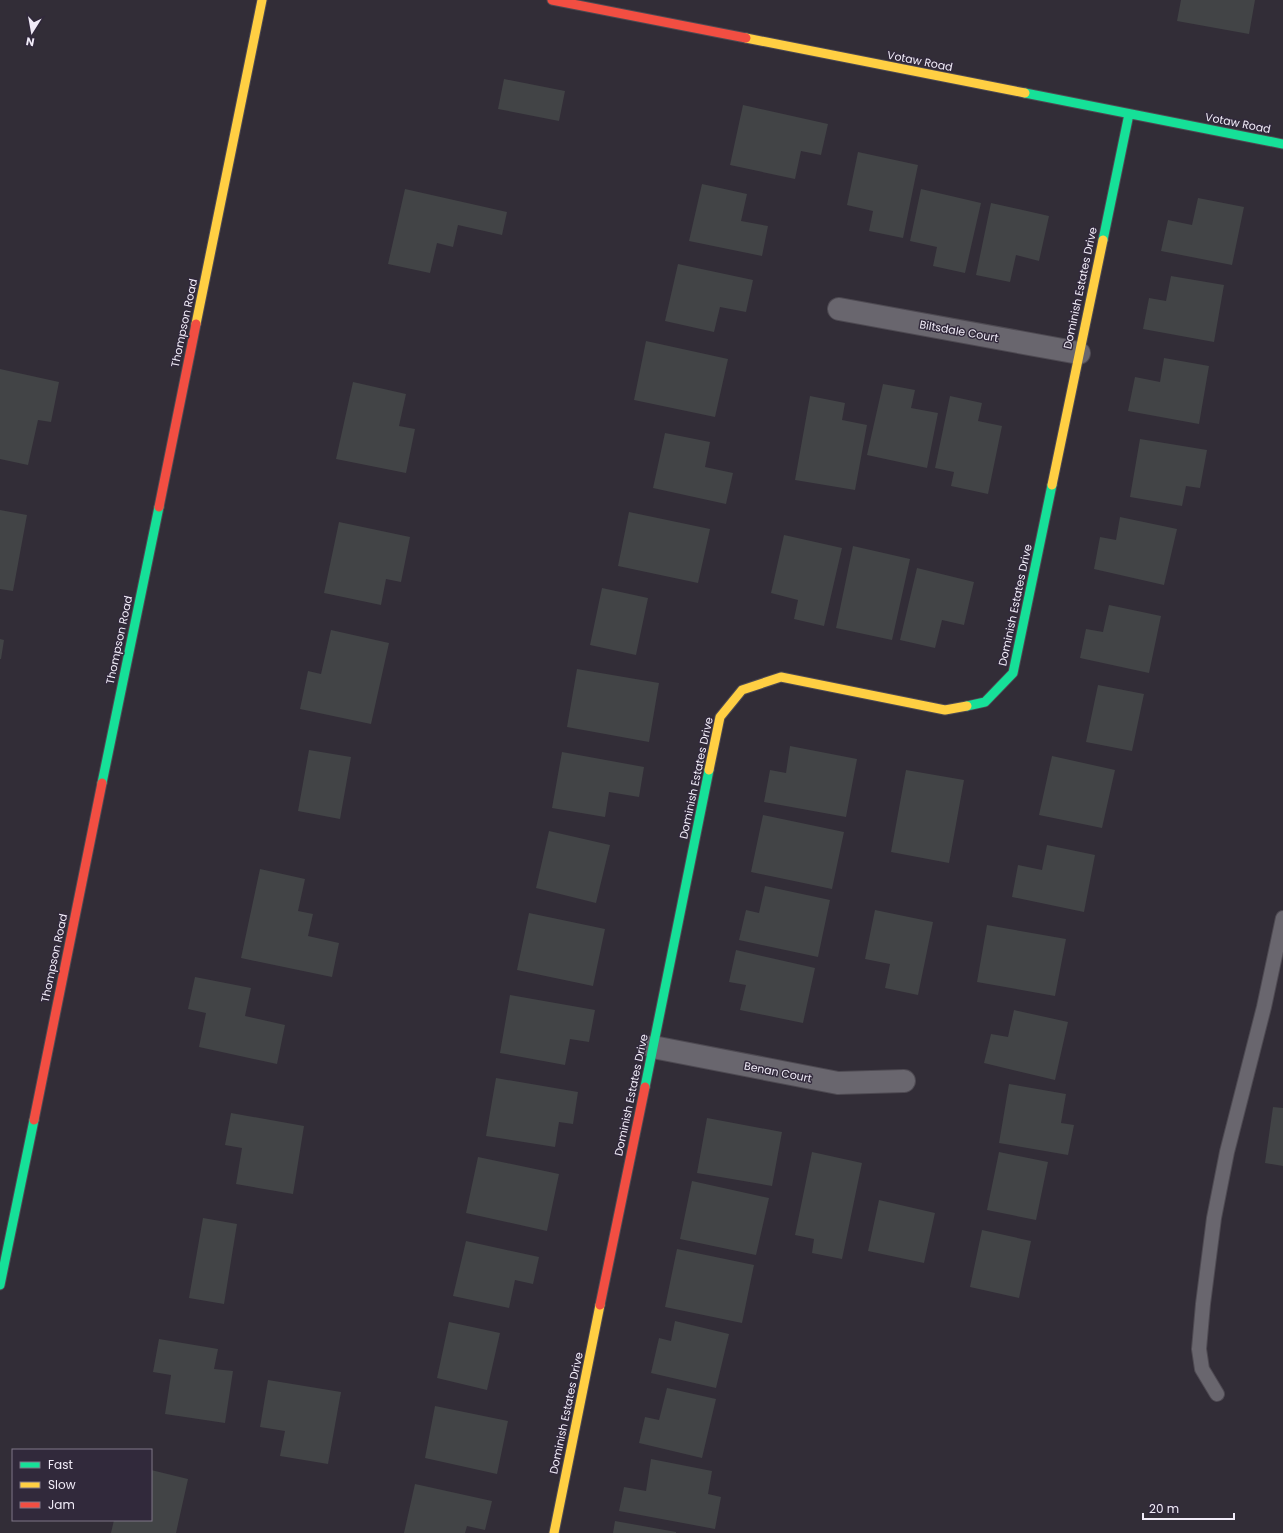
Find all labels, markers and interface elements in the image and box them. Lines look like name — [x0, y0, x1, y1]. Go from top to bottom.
north arrow — [12, 12, 52, 52]
text: N — [25, 33, 36, 50]
street label: Votaw Road — [886, 47, 954, 75]
street label: Votaw Road — [1204, 109, 1272, 137]
street label: Dominish Estates Drive — [1059, 225, 1101, 350]
street label: Thompson Road — [167, 277, 201, 369]
street label: Biltsdale Court — [918, 316, 1000, 346]
street label: Dominish Estates Drive — [994, 542, 1036, 667]
street label: Thompson Road — [102, 594, 136, 686]
street label: Dominish Estates Drive — [675, 715, 717, 840]
street label: Thompson Road — [37, 912, 71, 1004]
street label: Dominish Estates Drive — [610, 1032, 652, 1157]
street label: Benan Court — [743, 1058, 813, 1086]
street label: Dominish Estates Drive — [545, 1350, 587, 1475]
legend — [12, 1449, 152, 1521]
text: Fast — [48, 1456, 73, 1473]
text: Slow — [48, 1476, 76, 1493]
scale bar — [1143, 1495, 1234, 1521]
text: Jam — [48, 1496, 75, 1513]
text: 20 m — [1149, 1500, 1179, 1517]

